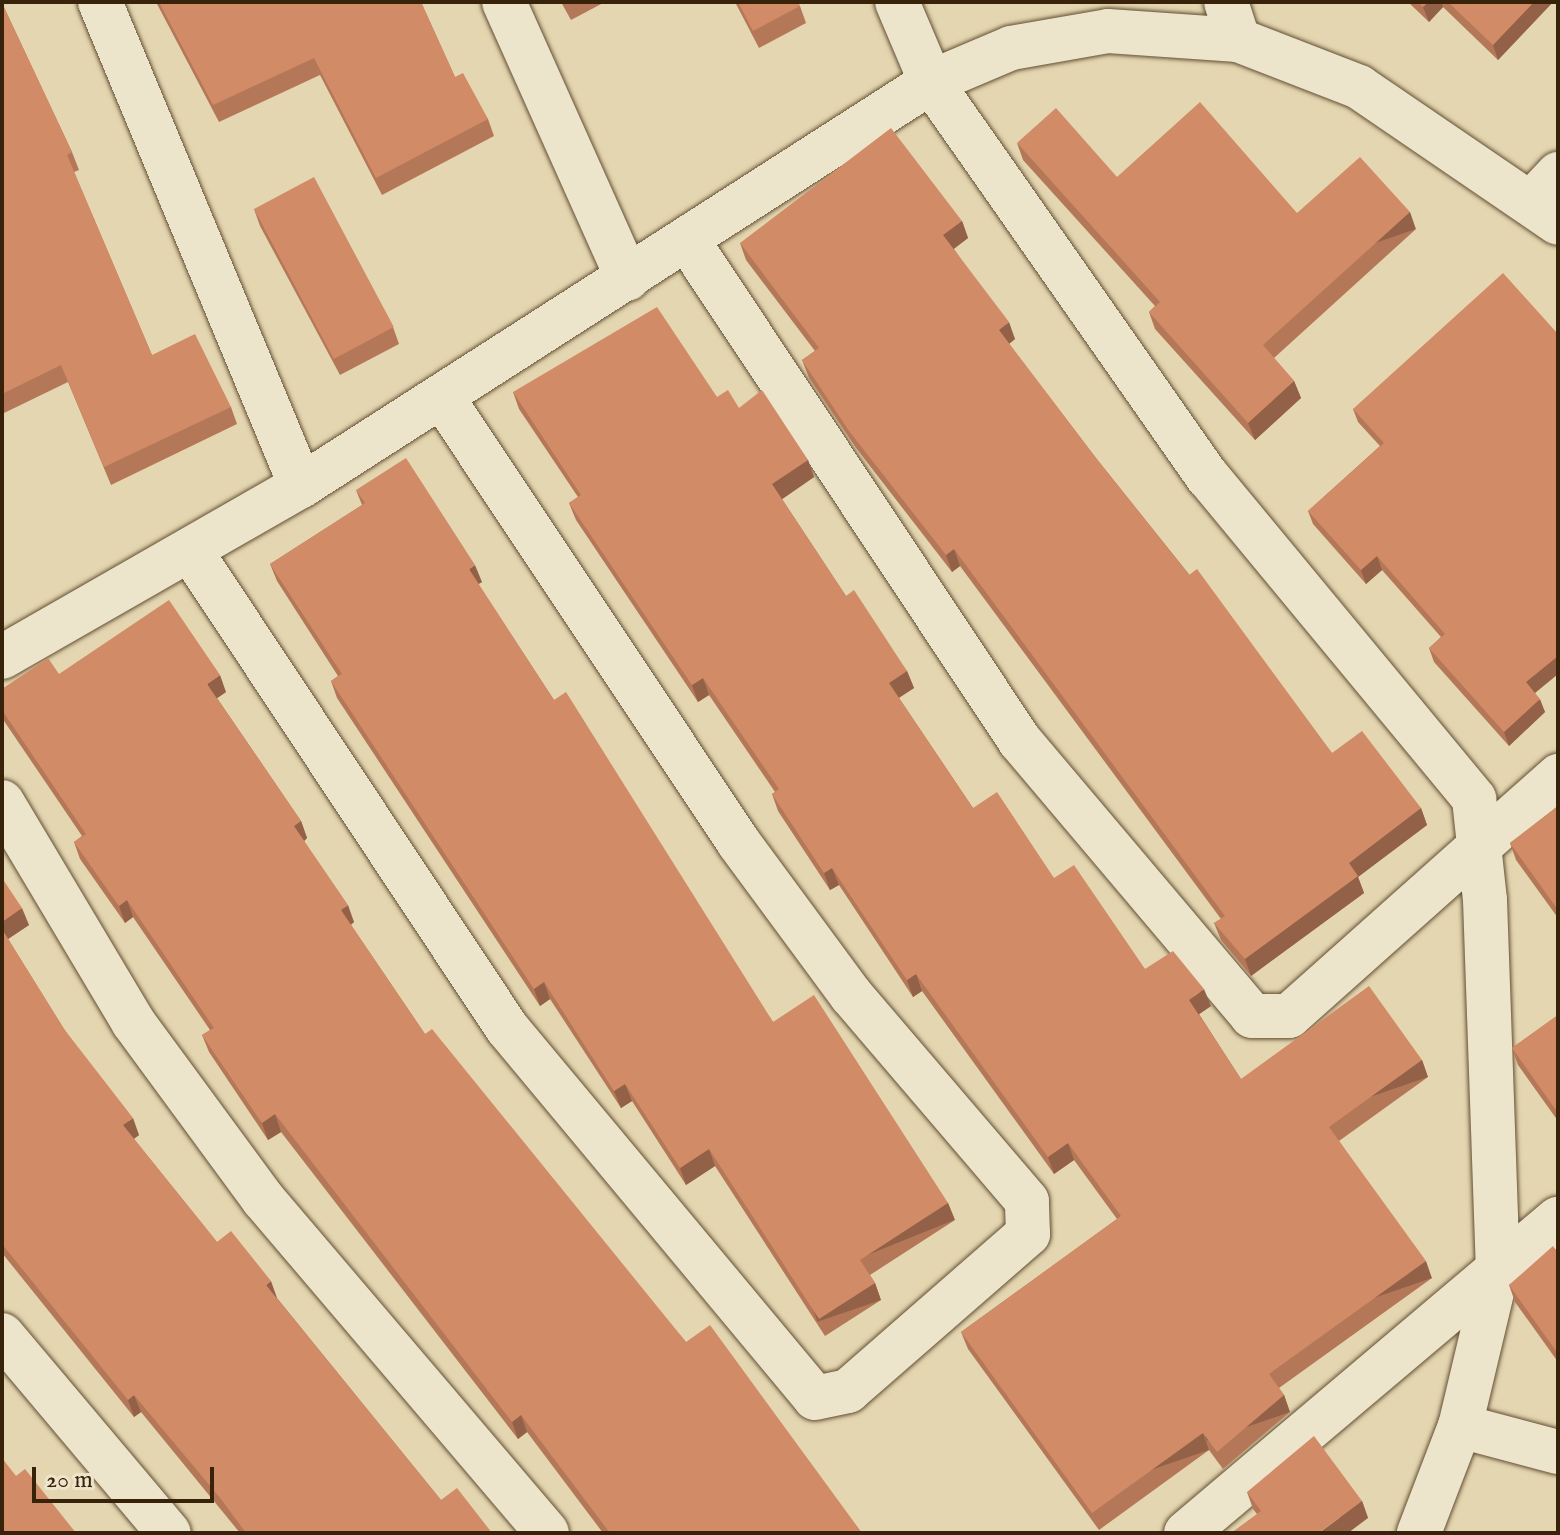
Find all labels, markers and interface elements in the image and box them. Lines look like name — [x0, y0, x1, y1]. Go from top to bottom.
scale bar — [36, 1451, 218, 1501]
text: 20 m — [46, 1465, 93, 1496]

